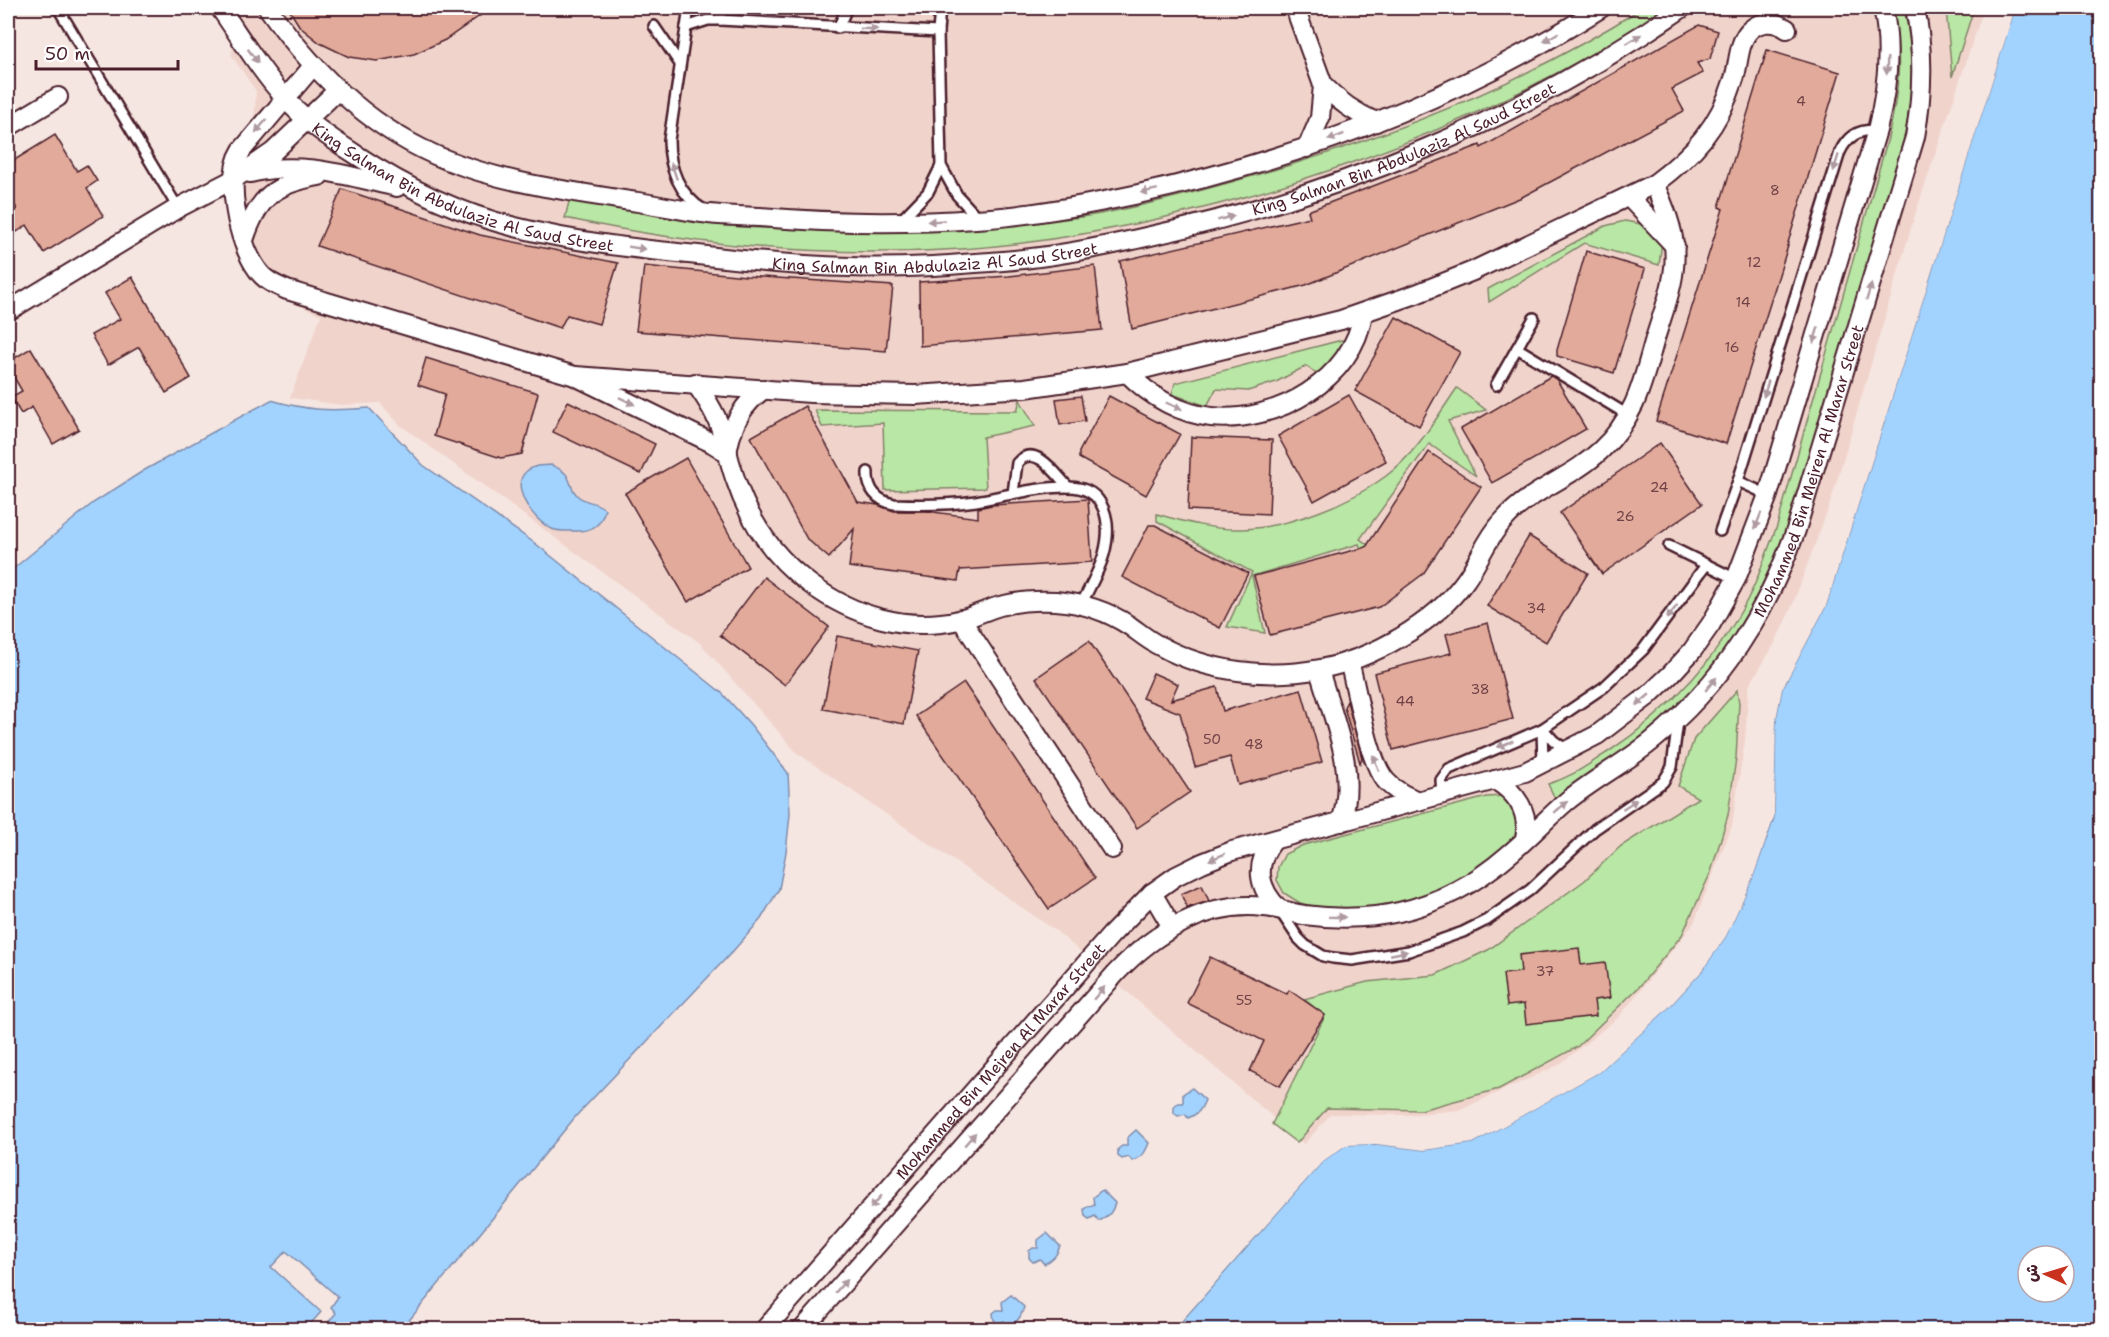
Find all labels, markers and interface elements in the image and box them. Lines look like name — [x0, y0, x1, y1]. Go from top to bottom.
one-way arrow — [860, 24, 879, 33]
one-way arrow — [1542, 32, 1559, 42]
scale bar — [36, 33, 178, 71]
one-way arrow — [1625, 34, 1642, 45]
text: 50 m — [45, 42, 90, 66]
one-way arrow — [247, 48, 258, 64]
one-way arrow — [1883, 56, 1892, 75]
street label: King Salman Bin Abdulaziz Al Saud Street — [1249, 78, 1559, 220]
house number: 4 — [1796, 92, 1806, 110]
one-way arrow — [255, 118, 268, 134]
street label: King Salman Bin Abdulaziz Al Saud Street — [308, 118, 615, 256]
one-way arrow — [1327, 132, 1345, 142]
one-way arrow — [1831, 154, 1840, 172]
one-way arrow — [669, 162, 678, 180]
house number: 8 — [1770, 181, 1780, 199]
one-way arrow — [1140, 187, 1158, 197]
one-way arrow — [1216, 212, 1235, 222]
one-way arrow — [926, 217, 945, 226]
street label: King Salman Bin Abdulaziz Al Saud Street — [771, 237, 1100, 278]
one-way arrow — [628, 244, 647, 253]
house number: 12 — [1747, 253, 1761, 271]
one-way arrow — [1865, 283, 1874, 301]
house number: 14 — [1735, 293, 1751, 311]
street label: Mohammed Bin Mejren Al Marar Street — [1748, 322, 1868, 621]
one-way arrow — [1811, 326, 1820, 344]
house number: 16 — [1724, 338, 1740, 356]
one-way arrow — [1761, 380, 1770, 398]
one-way arrow — [619, 397, 636, 406]
one-way arrow — [1166, 401, 1184, 411]
house number: 24 — [1650, 478, 1669, 496]
house number: 26 — [1616, 507, 1635, 525]
one-way arrow — [1753, 512, 1762, 530]
house number: 34 — [1526, 599, 1546, 617]
one-way arrow — [1666, 604, 1678, 620]
one-way arrow — [1704, 677, 1717, 692]
house number: 38 — [1470, 680, 1490, 698]
house number: 44 — [1395, 692, 1415, 710]
one-way arrow — [1636, 693, 1651, 706]
house number: 50 — [1203, 730, 1221, 748]
house number: 48 — [1244, 735, 1264, 753]
one-way arrow — [1496, 739, 1514, 749]
one-way arrow — [1371, 754, 1381, 772]
one-way arrow — [1622, 798, 1638, 810]
one-way arrow — [1553, 801, 1568, 814]
one-way arrow — [1208, 853, 1226, 862]
one-way arrow — [1327, 913, 1346, 922]
street label: Mohammed Bin Mejren Al Marar Street — [891, 938, 1110, 1184]
one-way arrow — [1390, 948, 1409, 957]
house number: 37 — [1536, 962, 1554, 980]
one-way arrow — [1092, 986, 1105, 1001]
house number: 55 — [1236, 991, 1252, 1009]
one-way arrow — [963, 1132, 976, 1147]
one-way arrow — [870, 1194, 883, 1209]
north arrow — [2016, 1244, 2076, 1304]
text: ش — [2020, 1263, 2043, 1283]
one-way arrow — [834, 1278, 848, 1293]

